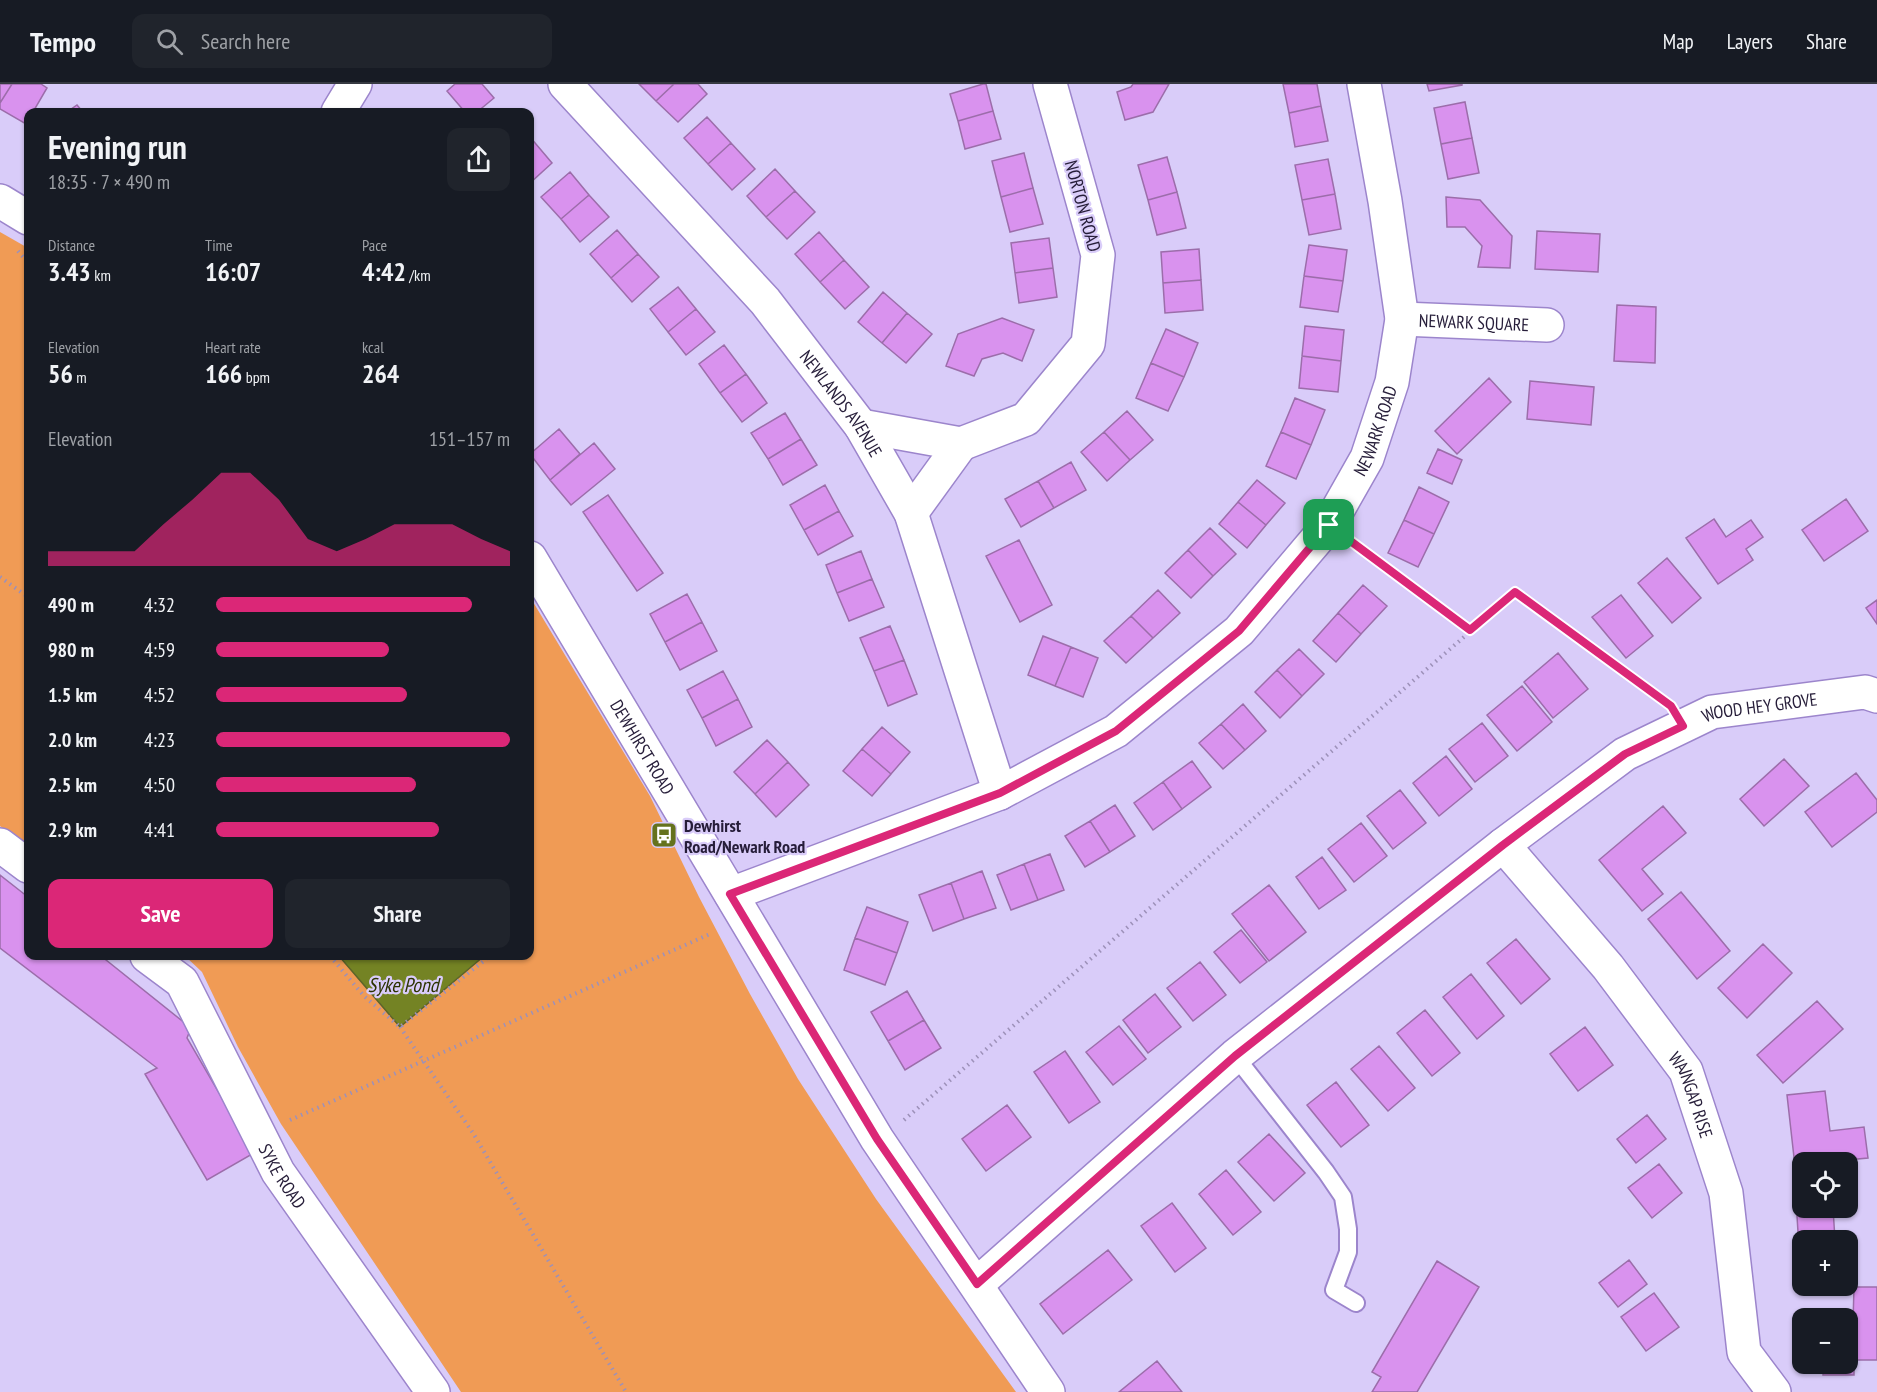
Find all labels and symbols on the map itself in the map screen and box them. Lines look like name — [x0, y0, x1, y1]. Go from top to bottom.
street label: NORTON ROAD — [1060, 158, 1106, 254]
street label: NEWARK SQUARE — [1418, 308, 1530, 336]
street label: NEWLANDS AVENUE — [795, 345, 888, 461]
street label: NEWARK ROAD — [1348, 383, 1402, 480]
pin — [1303, 499, 1354, 550]
street label: WOOD HEY GROVE — [1698, 687, 1819, 727]
street label: DEWHIRST ROAD — [606, 695, 680, 798]
place label: Dewhirst Road/Newark Road — [684, 814, 805, 858]
bus stop icon: Dewhirst Road/Newark Road — [649, 820, 679, 850]
water label: Syke Pond — [368, 972, 441, 998]
street label: WAINGAP RISE — [1664, 1047, 1719, 1141]
street label: SYKE ROAD — [254, 1140, 311, 1213]

